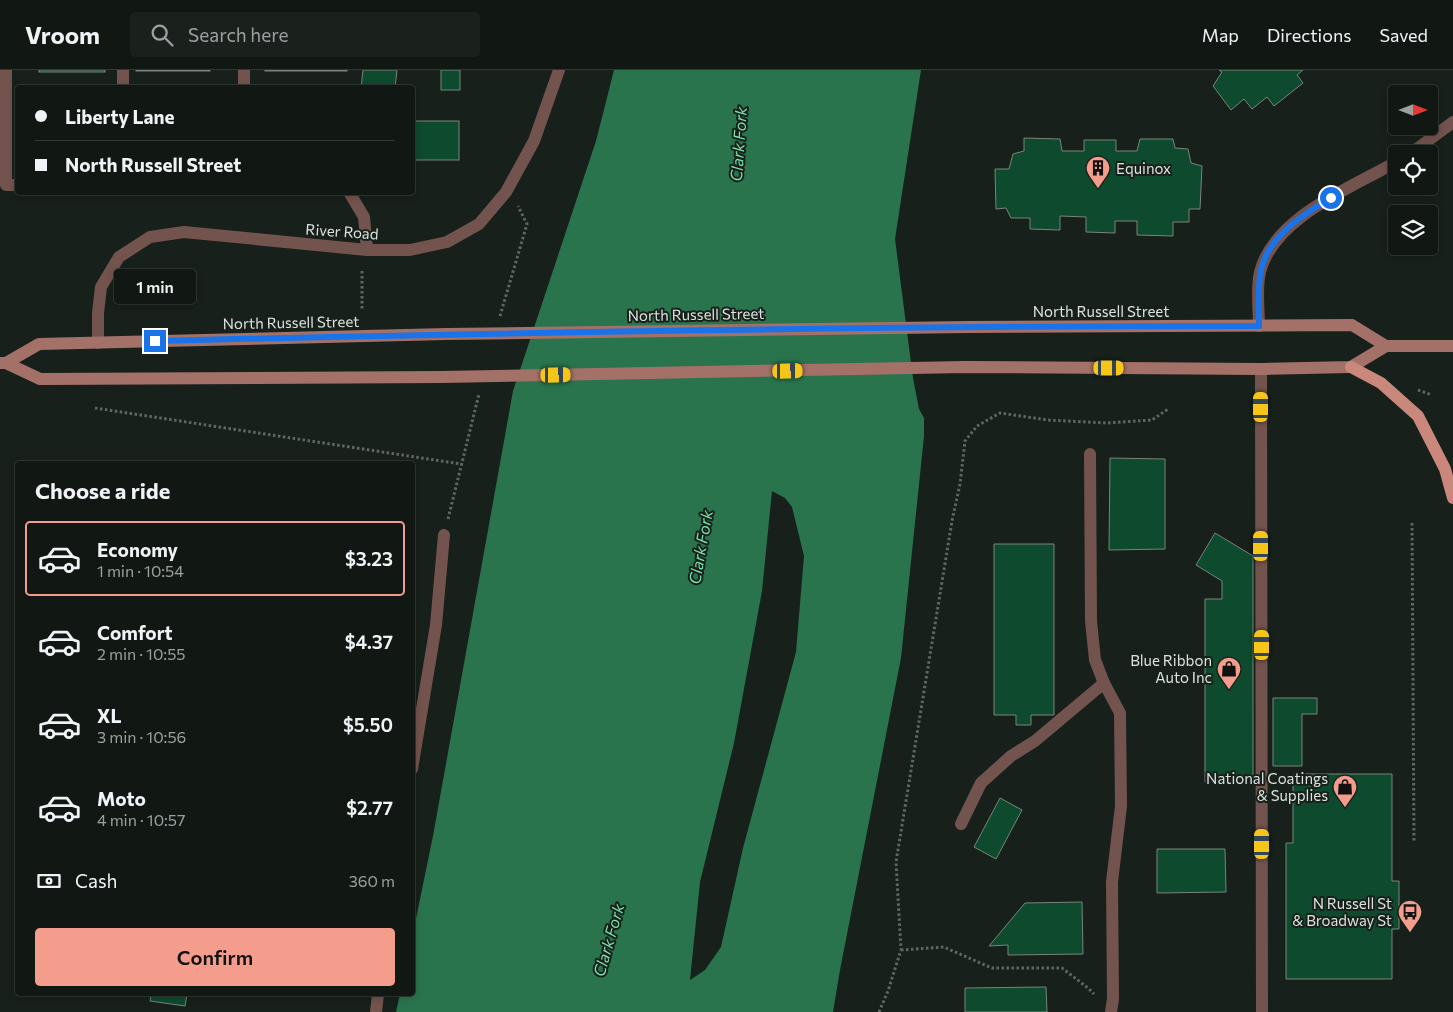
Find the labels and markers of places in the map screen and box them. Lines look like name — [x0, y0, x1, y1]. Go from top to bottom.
building icon: Equinox — [1085, 155, 1111, 189]
place label: Equinox — [1116, 159, 1171, 177]
place label: Blue Ribbon Auto Inc — [1130, 651, 1212, 686]
shop icon: Blue Ribbon Auto Inc — [1216, 656, 1242, 690]
place label: National Coatings & Supplies — [1206, 769, 1328, 804]
shop icon: National Coatings & Supplies — [1332, 774, 1358, 808]
place label: N Russell St & Broadway St — [1292, 894, 1392, 929]
bus stop icon: N Russell St & Broadway St — [1397, 899, 1423, 933]

